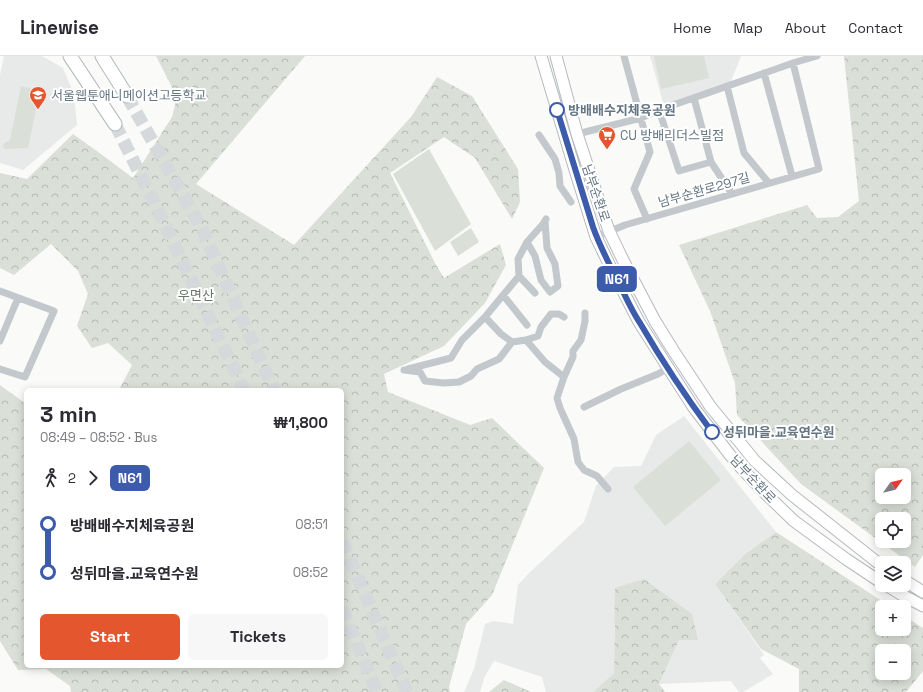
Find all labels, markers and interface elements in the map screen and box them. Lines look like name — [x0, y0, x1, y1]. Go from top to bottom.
text: Linewise — [20, 15, 99, 40]
text: Home — [673, 19, 711, 37]
text: Map — [733, 19, 763, 37]
text: About — [785, 19, 826, 37]
text: Contact — [848, 19, 903, 37]
school or university icon: 서울웹툰애니메이션고등학교 — [28, 85, 48, 110]
place label: 서울웹툰애니메이션고등학교 — [51, 87, 207, 104]
marker: 방배배수지체육공원 — [549, 102, 565, 118]
place label: 방배배수지체육공원 — [568, 102, 676, 119]
supermarket icon: CU 방배리더스빌점 — [597, 125, 617, 150]
place label: CU 방배리더스빌점 — [620, 127, 724, 144]
street label: 남부순환로 — [578, 162, 614, 224]
street label: 남부순환로297길 — [656, 169, 752, 211]
line badge: N61 — [594, 266, 640, 292]
text: N61 — [605, 270, 629, 288]
park label: 우면산 — [178, 287, 214, 304]
text: 3 min — [40, 400, 97, 428]
text: ₩1,800 — [273, 413, 328, 432]
marker: 성뒤마을.교육연수원 — [704, 424, 720, 440]
place label: 성뒤마을.교육연수원 — [723, 424, 835, 441]
text: 08:49 – 08:52 · Bus — [40, 429, 157, 446]
street label: 남부순환로 — [726, 451, 780, 507]
icon: walk — [40, 467, 62, 489]
icon: forward — [82, 467, 104, 489]
north arrow — [875, 468, 911, 504]
map controls — [875, 468, 911, 680]
text: N61 — [118, 469, 142, 487]
text: 2 — [68, 470, 76, 487]
button: locate — [875, 512, 911, 548]
text: 방배배수지체육공원 — [70, 516, 194, 535]
text: 08:51 — [295, 516, 328, 533]
button: layers — [875, 556, 911, 592]
text: 성뒤마을.교육연수원 — [70, 564, 199, 583]
text: 08:52 — [293, 564, 328, 581]
button: + — [875, 600, 911, 636]
button: Start — [40, 614, 180, 660]
button: Tickets — [188, 614, 328, 660]
button: − — [875, 644, 911, 680]

